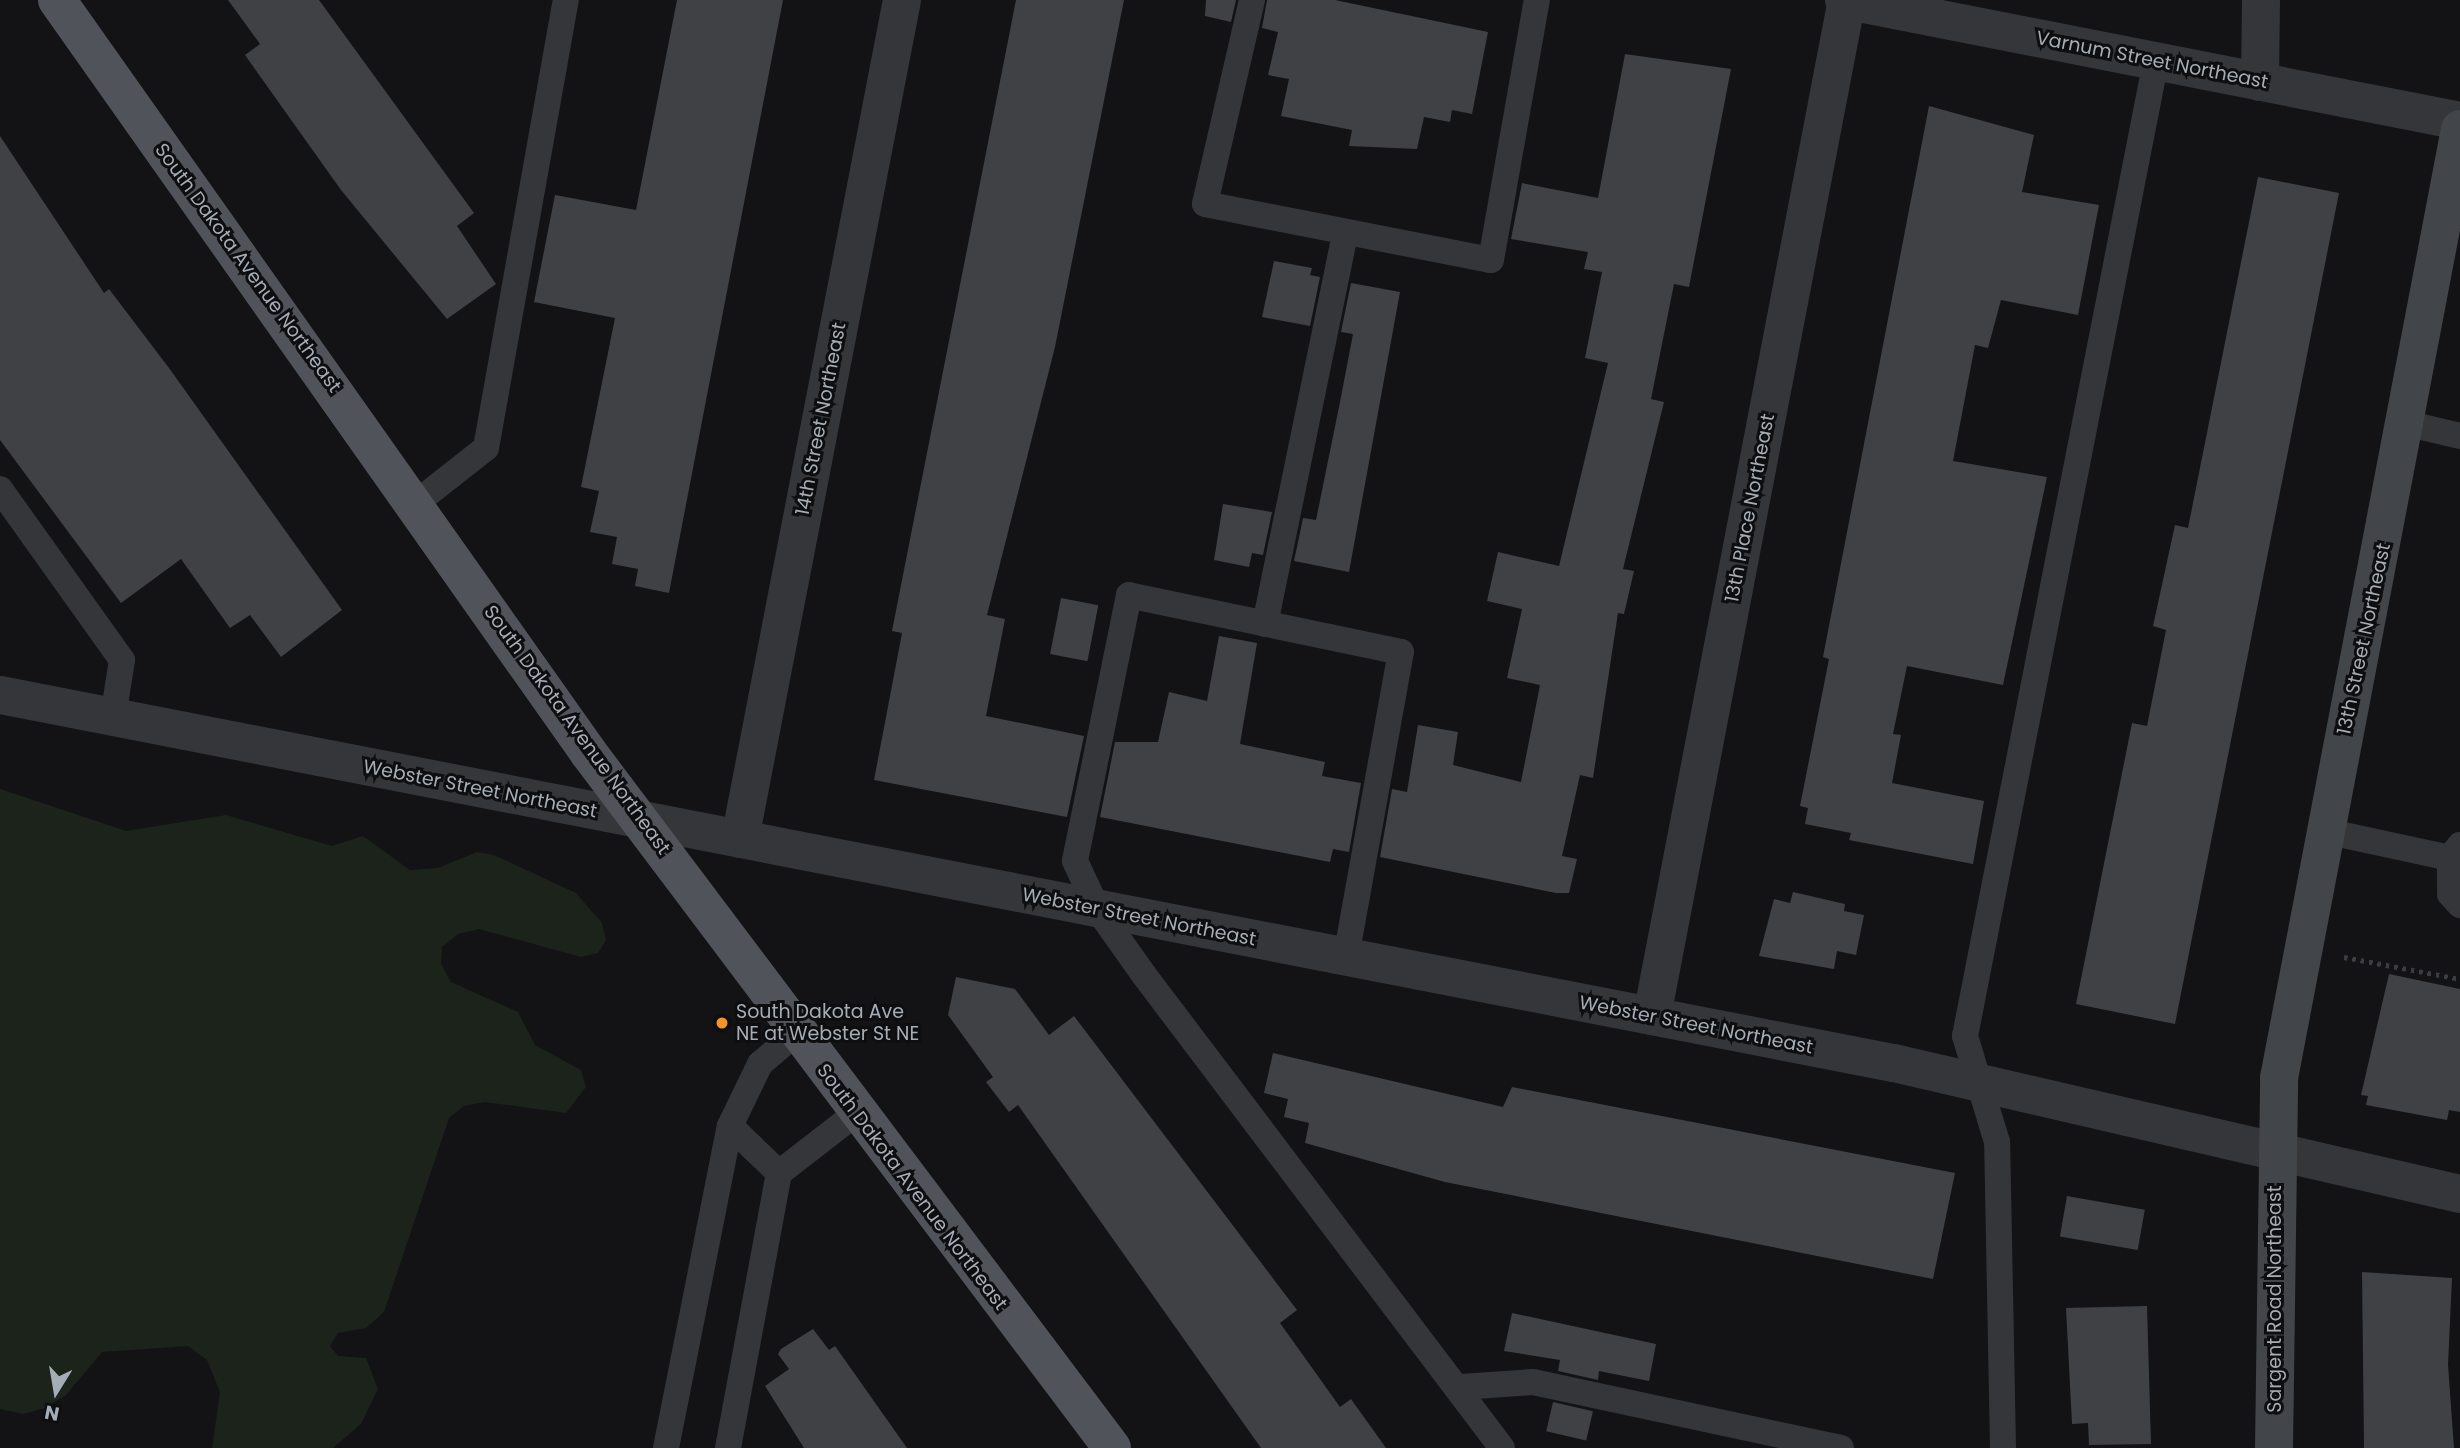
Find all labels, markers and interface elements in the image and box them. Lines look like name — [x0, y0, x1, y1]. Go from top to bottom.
street label: Varnum Street Northeast — [2034, 26, 2270, 94]
street label: South Dakota Avenue Northeast — [150, 139, 346, 397]
street label: 14th Street Northeast — [791, 321, 851, 517]
street label: 13th Place Northeast — [1721, 412, 1779, 604]
street label: 13th Street Northeast — [2333, 541, 2395, 737]
street label: South Dakota Avenue Northeast — [479, 601, 675, 859]
street label: Webster Street Northeast — [361, 755, 599, 823]
street label: Webster Street Northeast — [1020, 883, 1258, 951]
street label: Webster Street Northeast — [1577, 991, 1815, 1059]
place label: South Dakota Ave NE at Webster St NE — [736, 1001, 919, 1045]
marker: South Dakota Ave NE at Webster St NE — [714, 1015, 730, 1031]
street label: South Dakota Avenue Northeast — [812, 1059, 1012, 1315]
street label: Sargent Road Northeast — [2264, 1185, 2286, 1413]
north arrow — [21, 1357, 91, 1427]
text: N — [42, 1398, 61, 1428]

